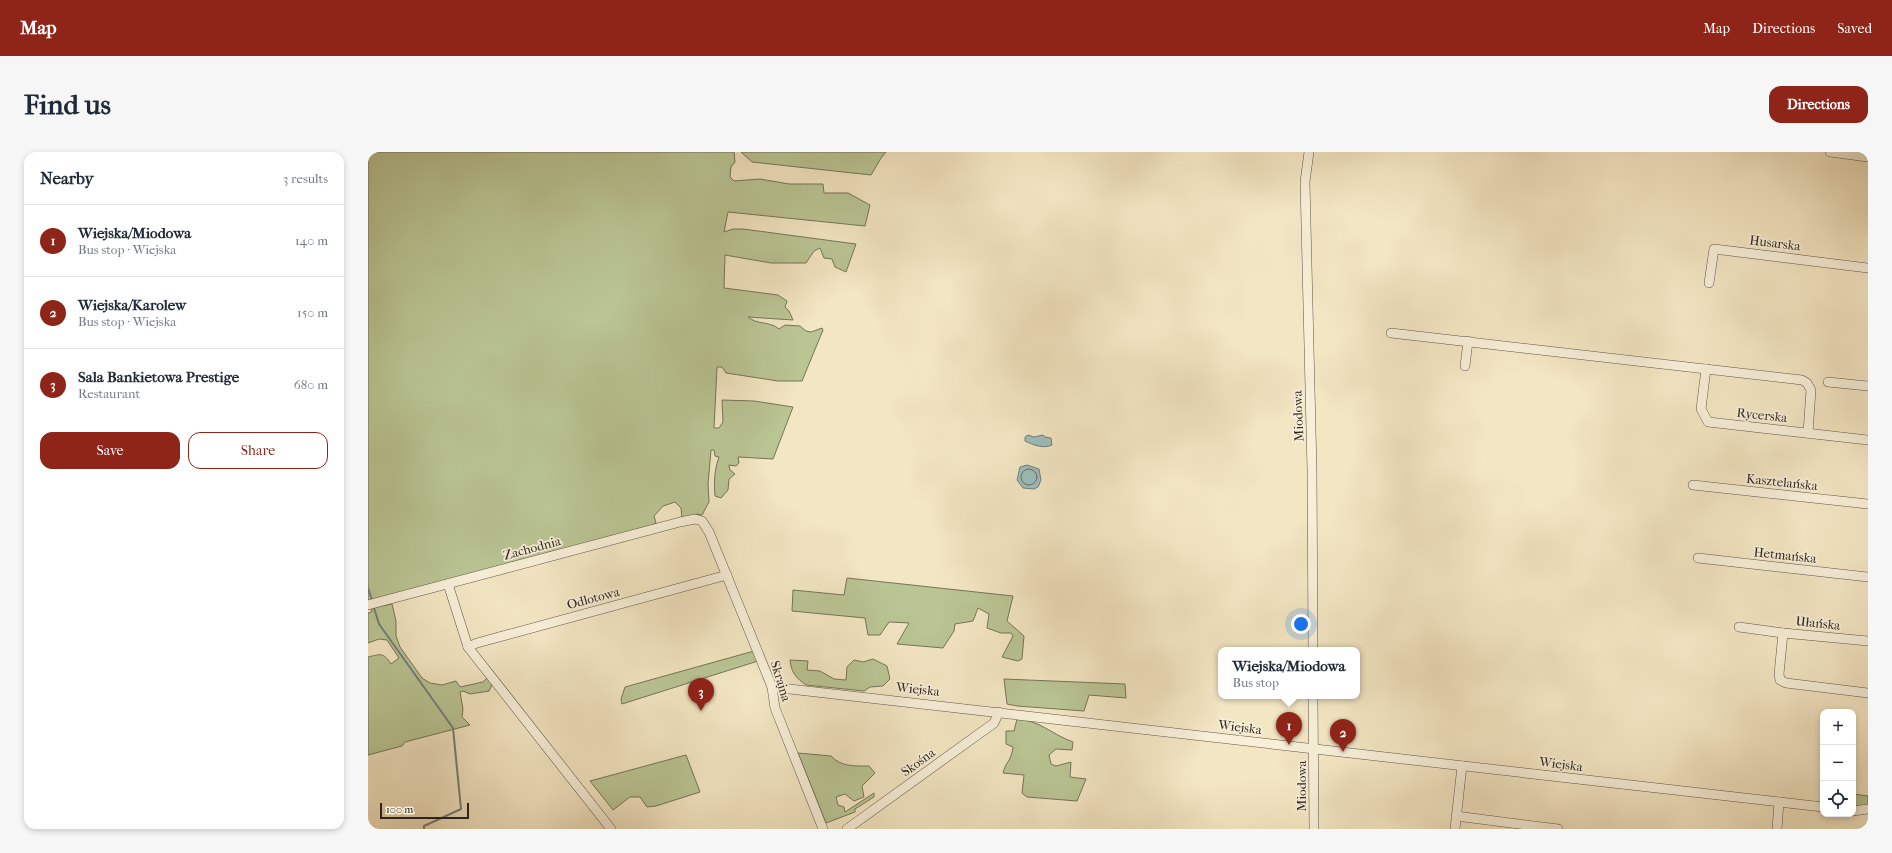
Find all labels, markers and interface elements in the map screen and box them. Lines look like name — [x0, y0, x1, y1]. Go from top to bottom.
text: Map — [20, 17, 56, 39]
text: Map — [1703, 20, 1730, 37]
text: Directions — [1752, 20, 1815, 37]
text: Saved — [1837, 20, 1872, 37]
button: Directions — [1769, 86, 1868, 123]
text: Find us — [24, 88, 111, 121]
text: Nearby — [40, 168, 94, 188]
text: 3 results — [283, 171, 328, 186]
text: Wiejska/Miodowa — [78, 224, 191, 242]
street label: Husarska — [1749, 232, 1802, 254]
text: 1 — [51, 233, 55, 248]
text: 140 m — [295, 233, 328, 248]
text: Bus stop · Wiejska — [78, 242, 176, 257]
text: Wiejska/Karolew — [78, 296, 186, 314]
text: 2 — [50, 305, 56, 320]
text: 150 m — [297, 305, 328, 320]
text: Bus stop · Wiejska — [78, 314, 176, 329]
text: Sala Bankietowa Prestige — [78, 368, 239, 386]
text: 3 — [50, 377, 56, 392]
text: 680 m — [294, 377, 328, 392]
text: Restaurant — [78, 386, 140, 401]
street label: Miodowa — [1290, 389, 1306, 442]
street label: Rycerska — [1736, 405, 1789, 425]
button: Save — [40, 432, 180, 469]
button: Share — [188, 432, 328, 469]
street label: Kasztelańska — [1746, 471, 1819, 493]
street label: Zachodnia — [502, 533, 563, 563]
street label: Hetmańska — [1753, 544, 1818, 566]
street label: Odlotowa — [565, 584, 622, 612]
street label: Ułańska — [1795, 613, 1842, 633]
your location — [1291, 614, 1311, 634]
popup — [1218, 647, 1360, 699]
text: Wiejska/Miodowa — [1232, 657, 1346, 675]
street label: Skrajna — [768, 659, 795, 704]
text: Bus stop — [1232, 675, 1279, 690]
pin: 3 — [688, 678, 714, 711]
street label: Wiejska — [895, 679, 941, 699]
map controls — [1820, 709, 1856, 817]
button: + — [1820, 709, 1856, 745]
pin: 1 — [1276, 712, 1302, 745]
street label: Wiejska — [1216, 717, 1264, 737]
pin: 2 — [1330, 719, 1356, 752]
street label: Skośna — [898, 744, 939, 779]
button: − — [1820, 745, 1856, 781]
street label: Wiejska — [1537, 754, 1585, 774]
street label: Miodowa — [1294, 759, 1309, 812]
button: locate — [1820, 781, 1856, 817]
scale bar — [380, 801, 469, 820]
text: 100 m — [386, 803, 414, 816]

